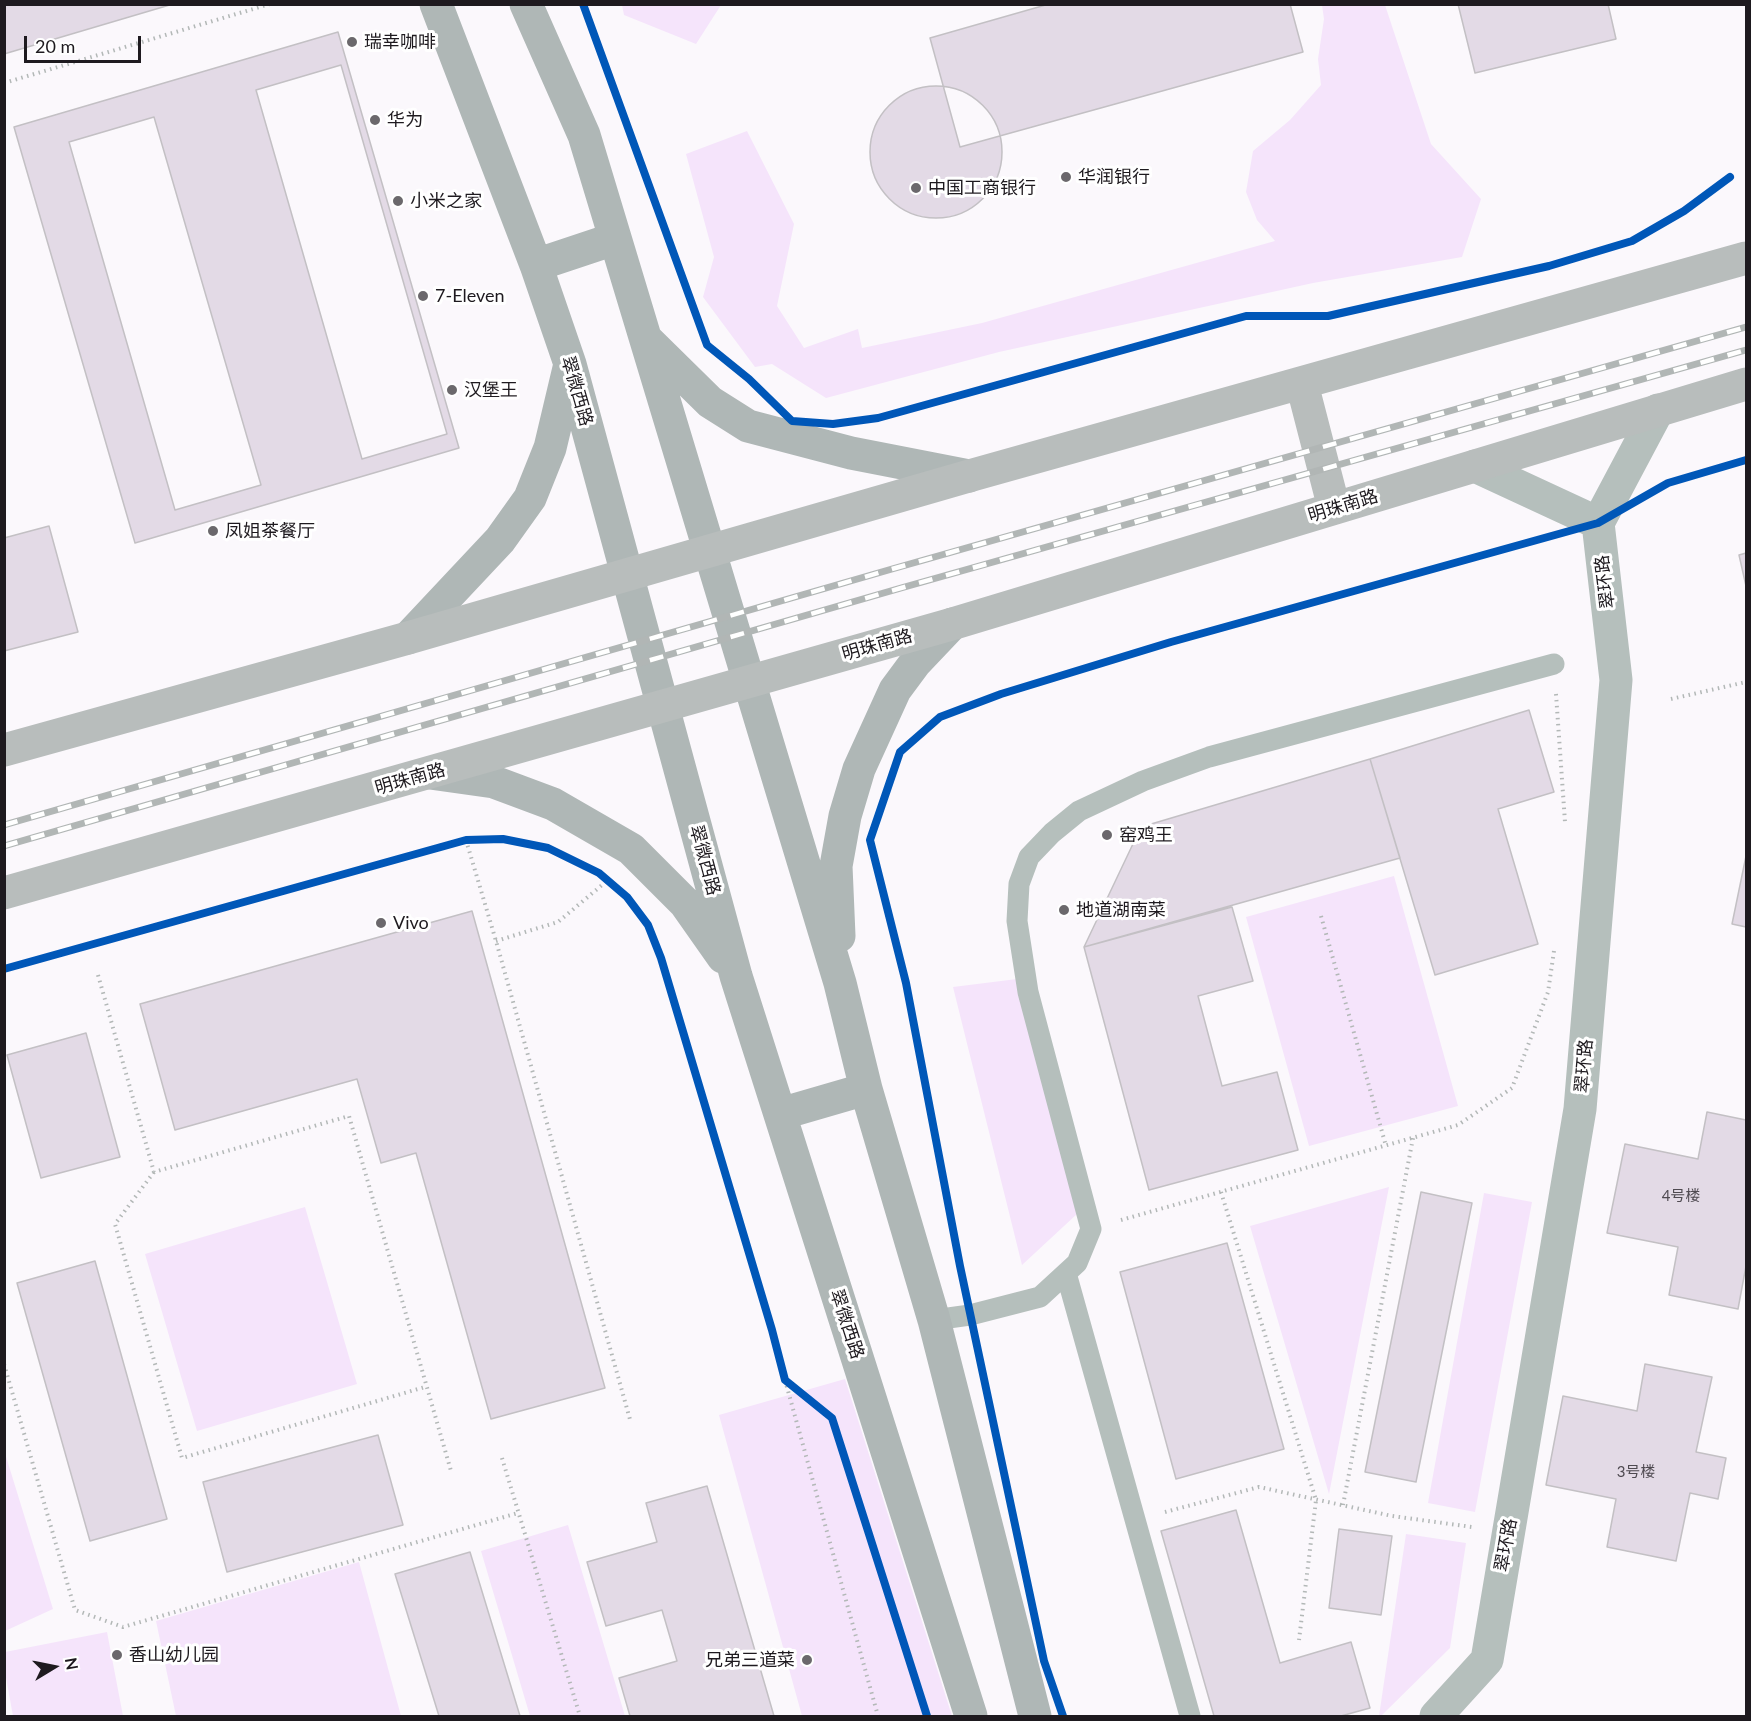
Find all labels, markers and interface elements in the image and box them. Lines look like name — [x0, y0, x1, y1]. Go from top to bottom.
scale bar — [27, 24, 144, 62]
place label: 瑞幸咖啡 — [364, 31, 436, 53]
text: 20 m — [35, 35, 75, 57]
marker: 瑞幸咖啡 — [345, 35, 359, 49]
place label: 华为 — [387, 109, 423, 131]
marker: 华为 — [368, 113, 382, 127]
place label: 华润银行 — [1078, 166, 1150, 188]
marker: 华润银行 — [1059, 170, 1073, 184]
place label: 中国工商银行 — [928, 177, 1036, 199]
marker: 中国工商银行 — [909, 181, 923, 195]
place label: 小米之家 — [410, 190, 482, 212]
marker: 小米之家 — [391, 194, 405, 208]
place label: 7-Eleven — [435, 285, 505, 307]
marker: 7-Eleven — [416, 289, 430, 303]
street label: 翠微西路 — [557, 353, 597, 429]
place label: 汉堡王 — [464, 379, 518, 401]
marker: 汉堡王 — [445, 383, 459, 397]
street label: 明珠南路 — [1305, 485, 1381, 527]
place label: 凤姐茶餐厅 — [225, 520, 315, 542]
marker: 凤姐茶餐厅 — [206, 524, 220, 538]
street label: 翠环路 — [1591, 554, 1619, 610]
street label: 明珠南路 — [839, 625, 915, 665]
street label: 明珠南路 — [372, 759, 448, 799]
street label: 翠微西路 — [685, 822, 725, 898]
place label: 窑鸡王 — [1119, 824, 1173, 846]
marker: 窑鸡王 — [1100, 828, 1114, 842]
place label: 地道湖南菜 — [1076, 899, 1166, 921]
marker: 地道湖南菜 — [1057, 903, 1071, 917]
place label: Vivo — [393, 912, 429, 934]
marker: Vivo — [374, 916, 388, 930]
street label: 翠环路 — [1571, 1038, 1597, 1094]
house number: 4号楼 — [1662, 1187, 1700, 1205]
street label: 翠微西路 — [826, 1286, 868, 1362]
house number: 3号楼 — [1617, 1463, 1655, 1481]
street label: 翠环路 — [1491, 1517, 1521, 1573]
north arrow — [24, 1637, 84, 1697]
place label: 香山幼儿园 — [129, 1644, 219, 1666]
marker: 香山幼儿园 — [110, 1648, 124, 1662]
place label: 兄弟三道菜 — [705, 1649, 795, 1671]
marker: 兄弟三道菜 — [800, 1653, 814, 1667]
text: N — [62, 1656, 83, 1671]

